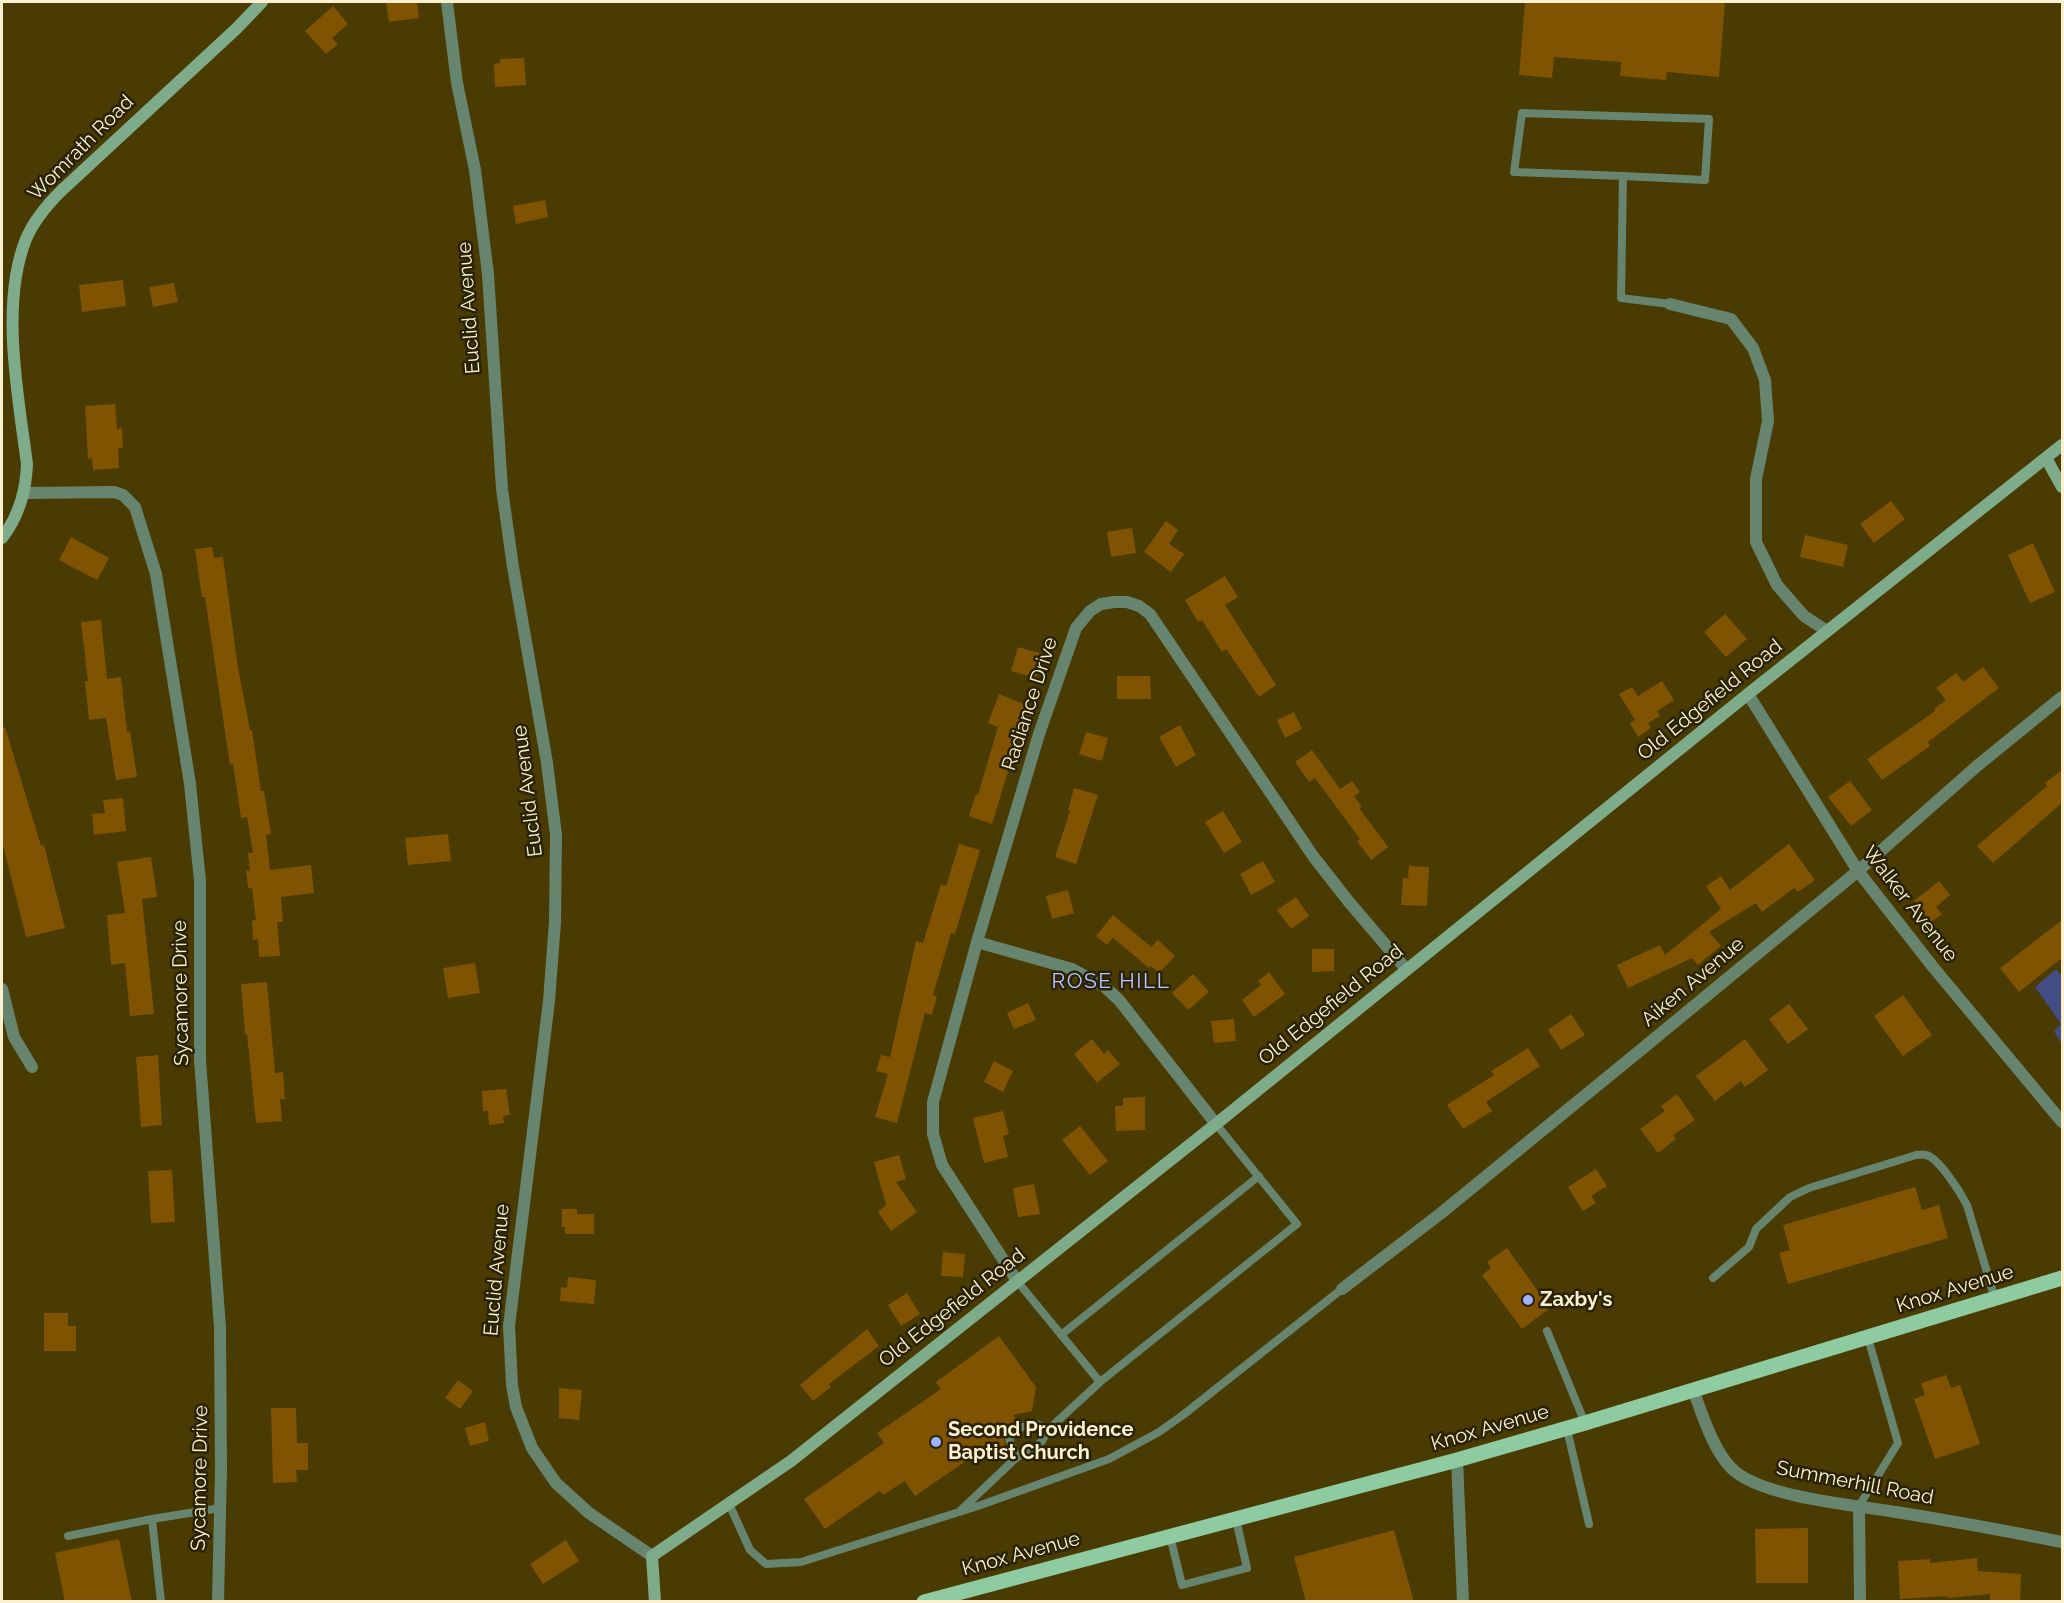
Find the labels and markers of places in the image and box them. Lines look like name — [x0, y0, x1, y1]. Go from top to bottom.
place label: Zaxby's — [1540, 1288, 1612, 1312]
marker: Zaxby's — [1521, 1293, 1535, 1307]
place label: Second Providence Baptist Church — [948, 1418, 1133, 1465]
marker: Second Providence Baptist Church — [929, 1435, 943, 1449]

